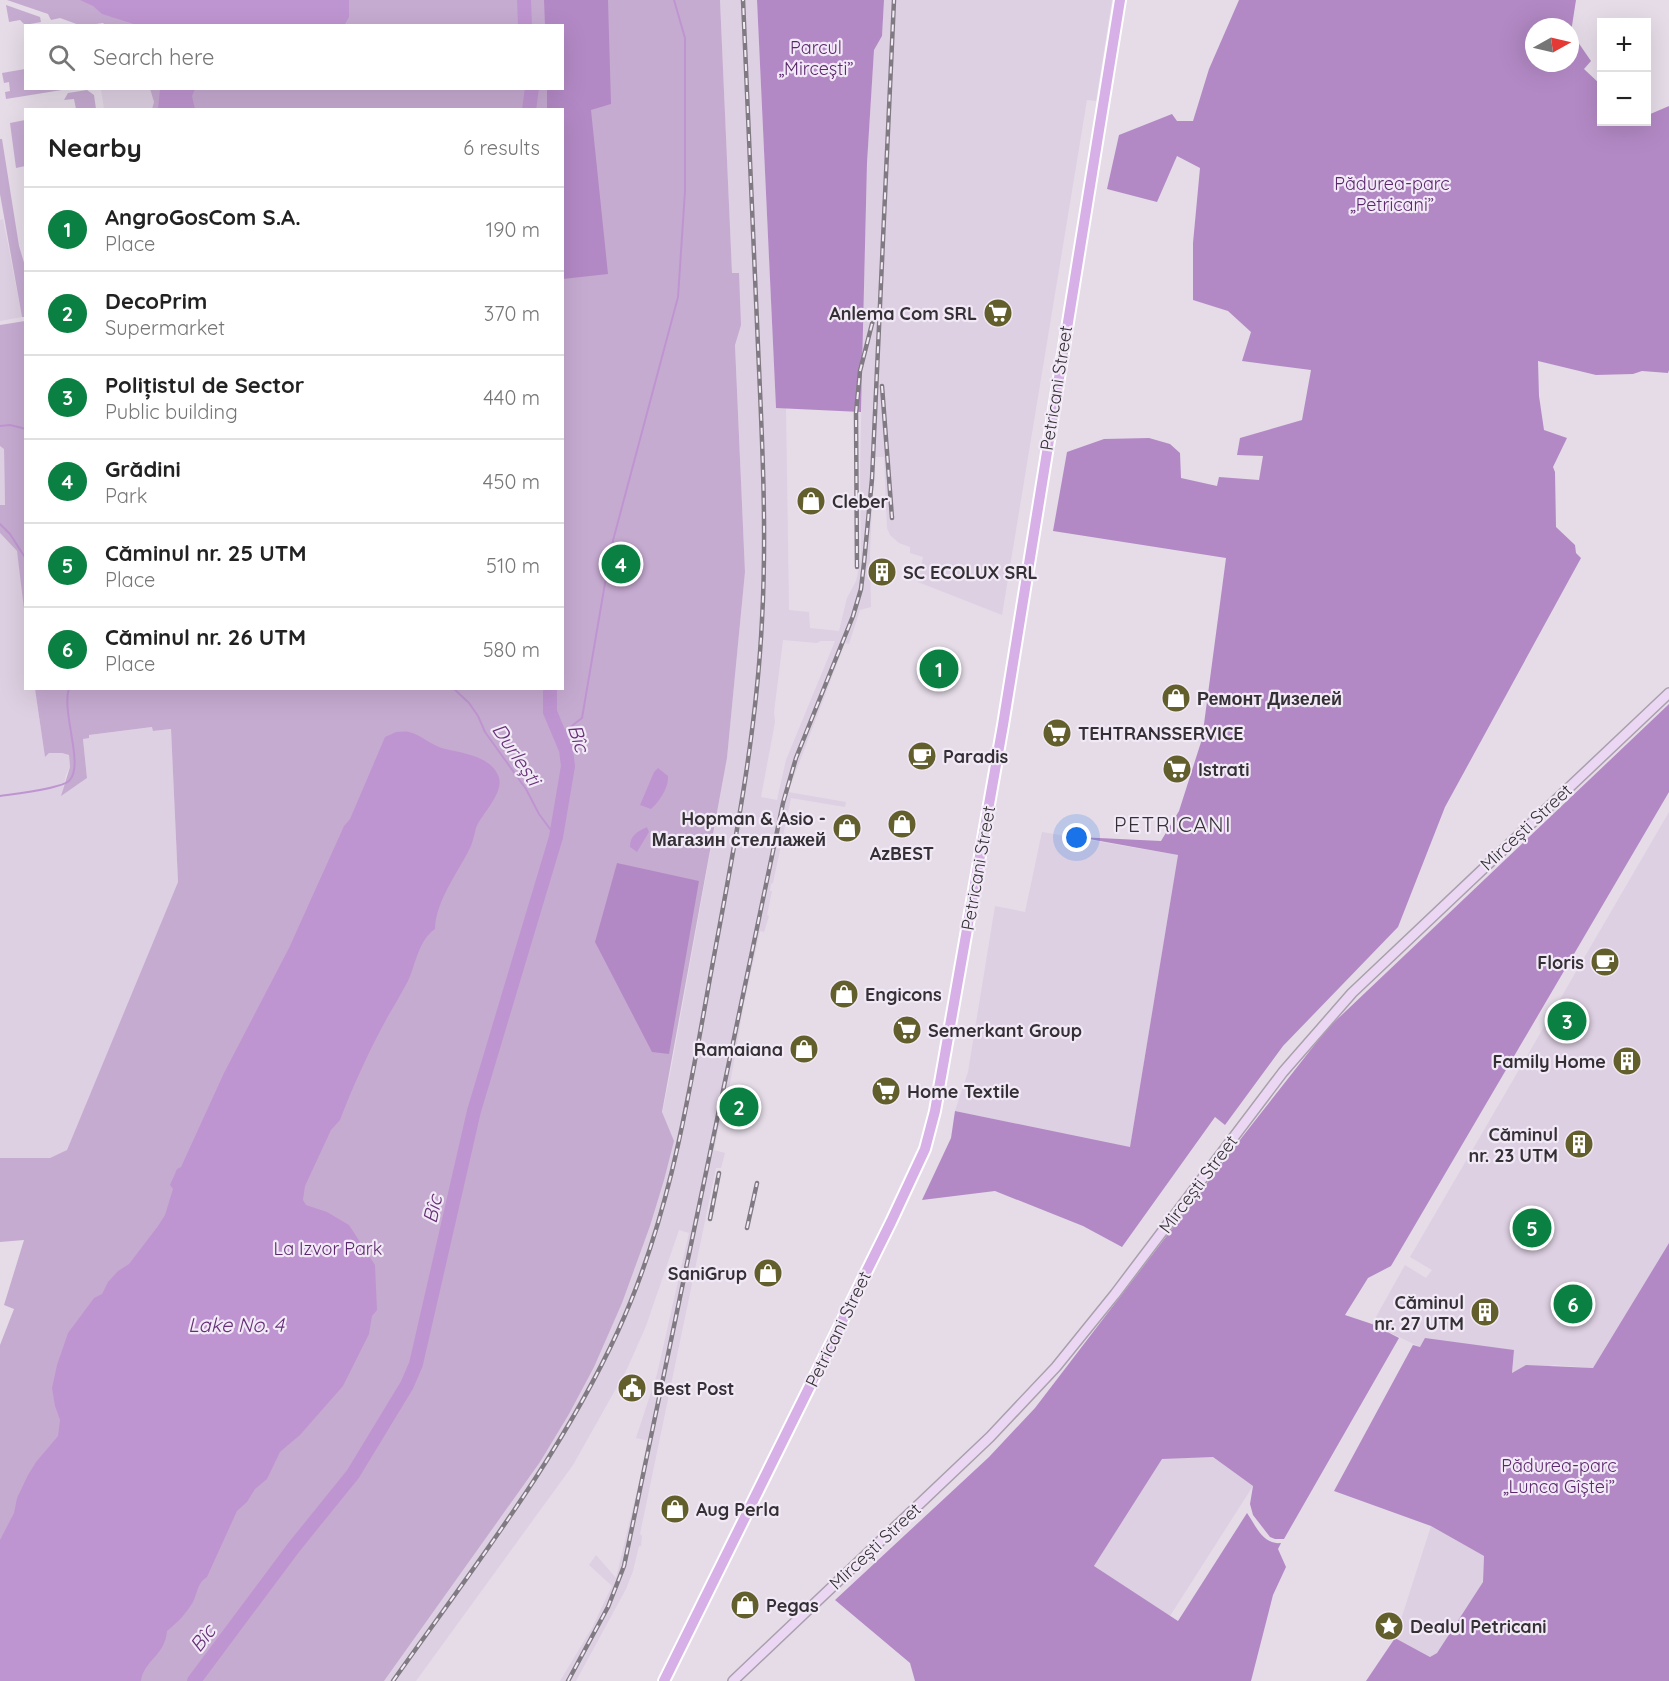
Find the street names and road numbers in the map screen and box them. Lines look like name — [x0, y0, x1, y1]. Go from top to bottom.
street label: Petricani Street — [1035, 324, 1077, 452]
street label: Mircești Street — [1475, 779, 1577, 875]
street label: Petricani Street — [956, 804, 1000, 932]
street label: Mircești Street — [1154, 1130, 1242, 1238]
street label: Petricani Street — [800, 1267, 876, 1391]
street label: Mircești Street — [824, 1498, 926, 1594]

